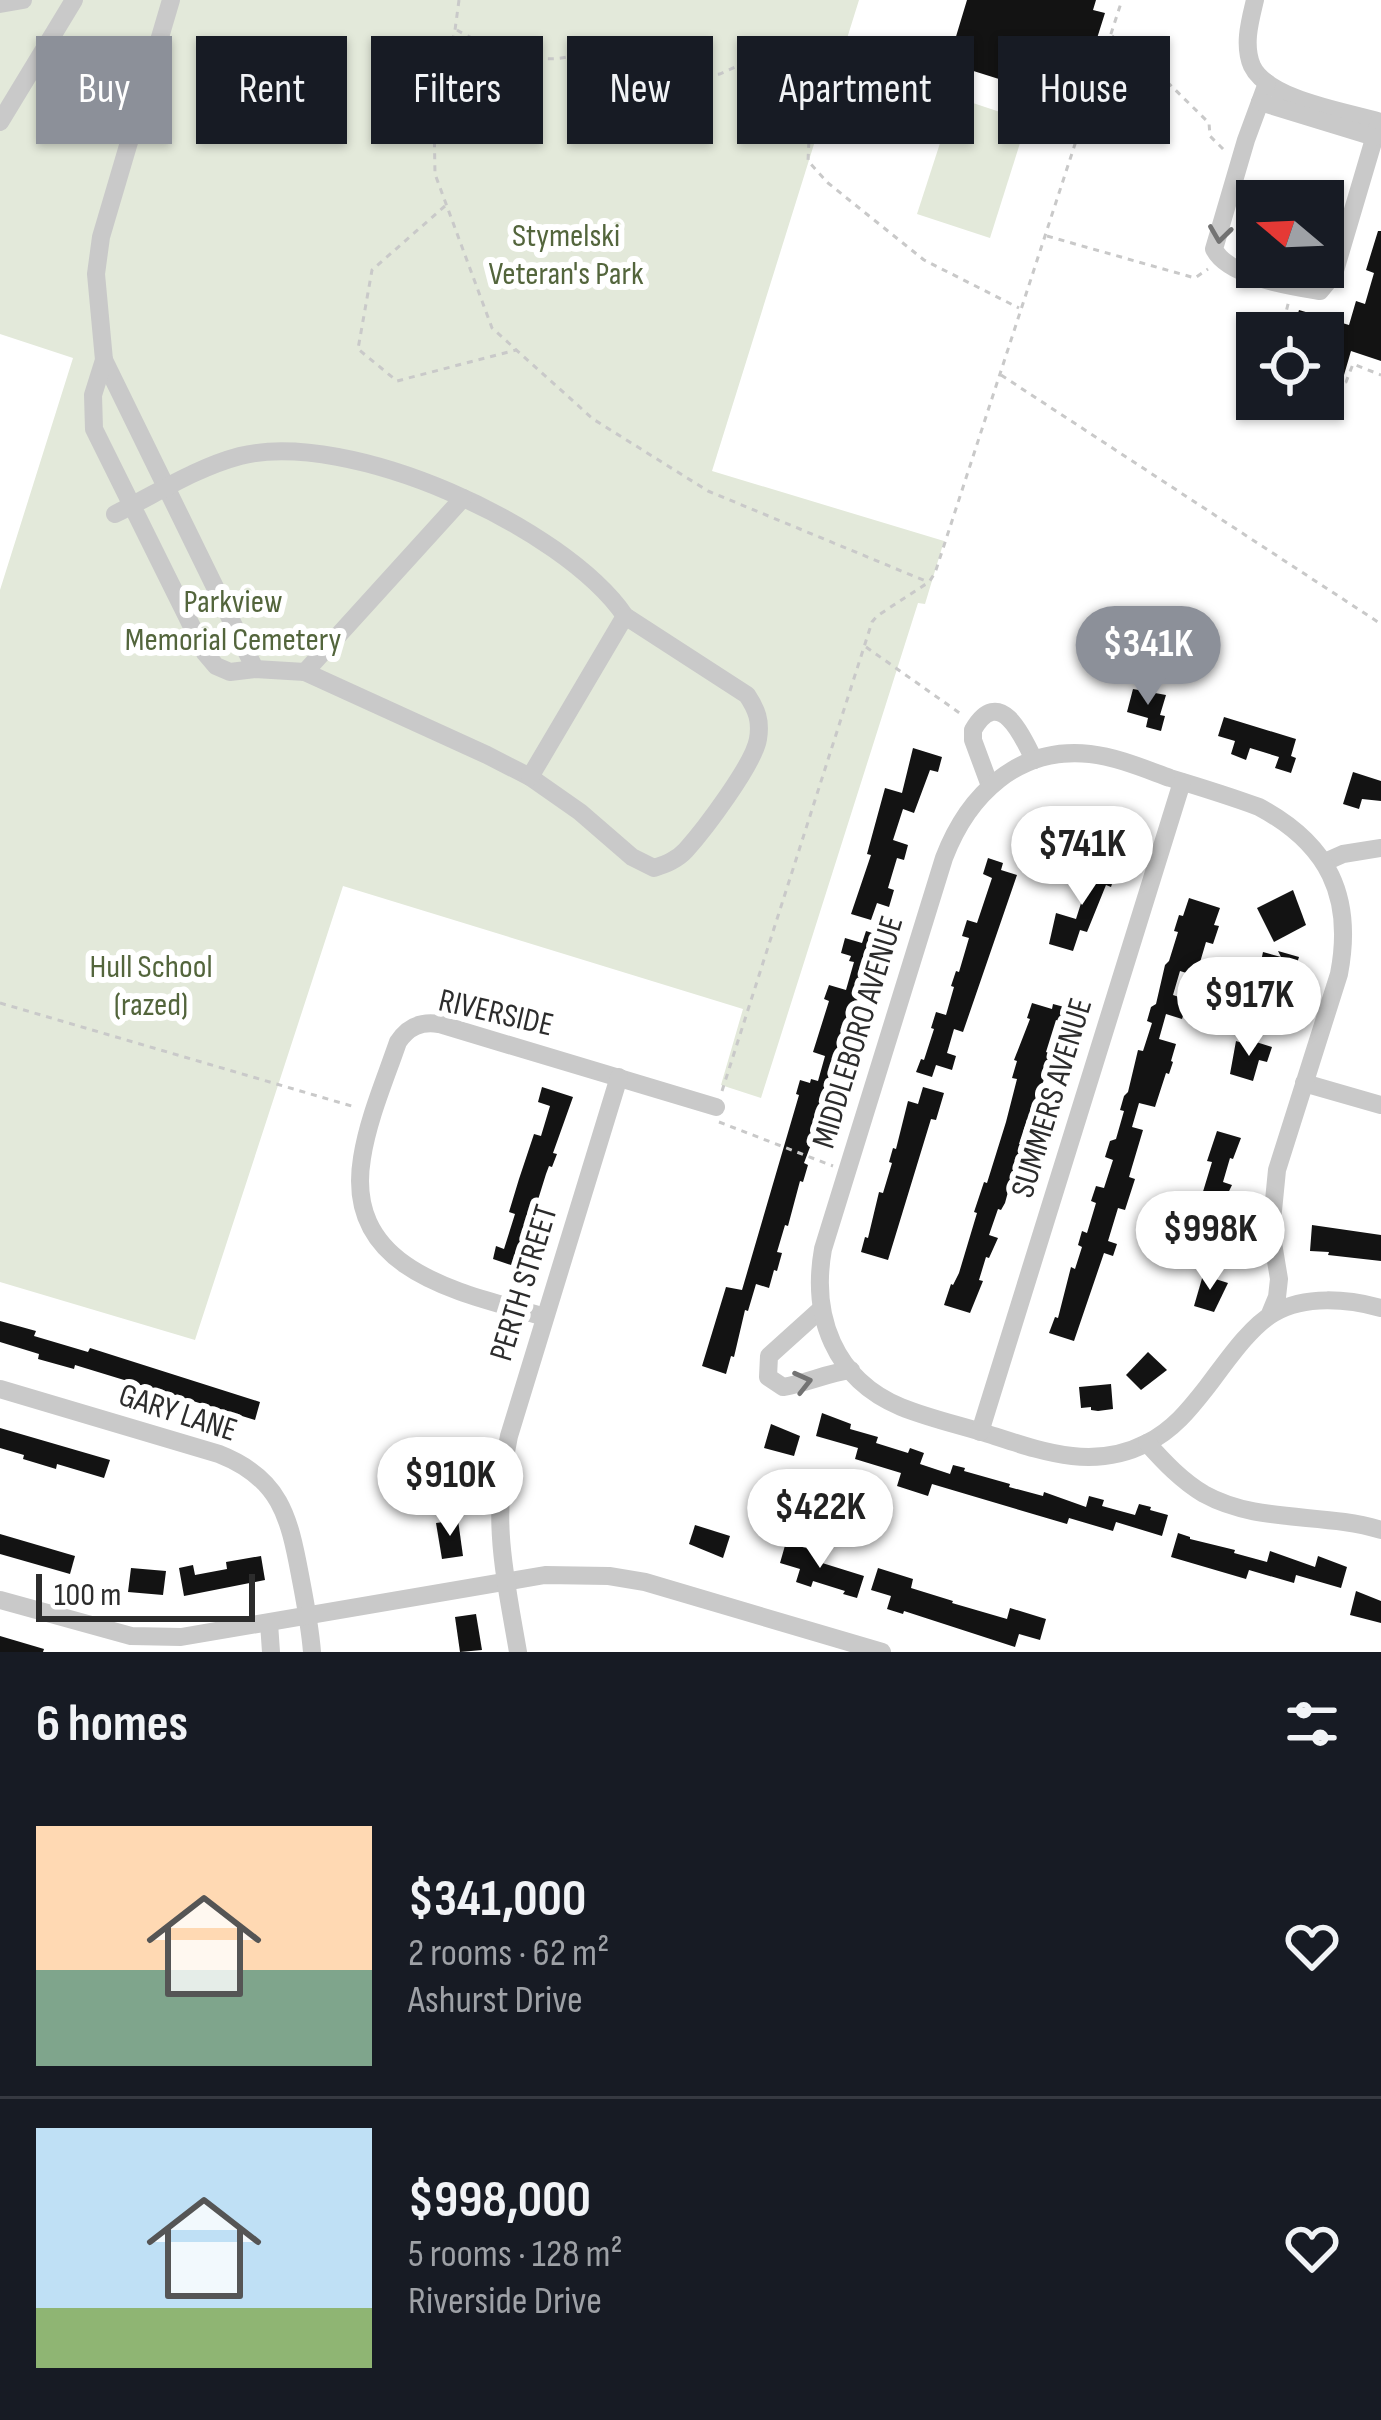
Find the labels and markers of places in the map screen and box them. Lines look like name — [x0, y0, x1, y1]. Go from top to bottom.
pin: $341K — [1064, 606, 1232, 708]
pin: $741K — [998, 806, 1166, 908]
pin: $917K — [1165, 957, 1333, 1059]
pin: $998K — [1126, 1191, 1294, 1293]
pin: $910K — [366, 1437, 534, 1539]
pin: $422K — [736, 1469, 904, 1571]

